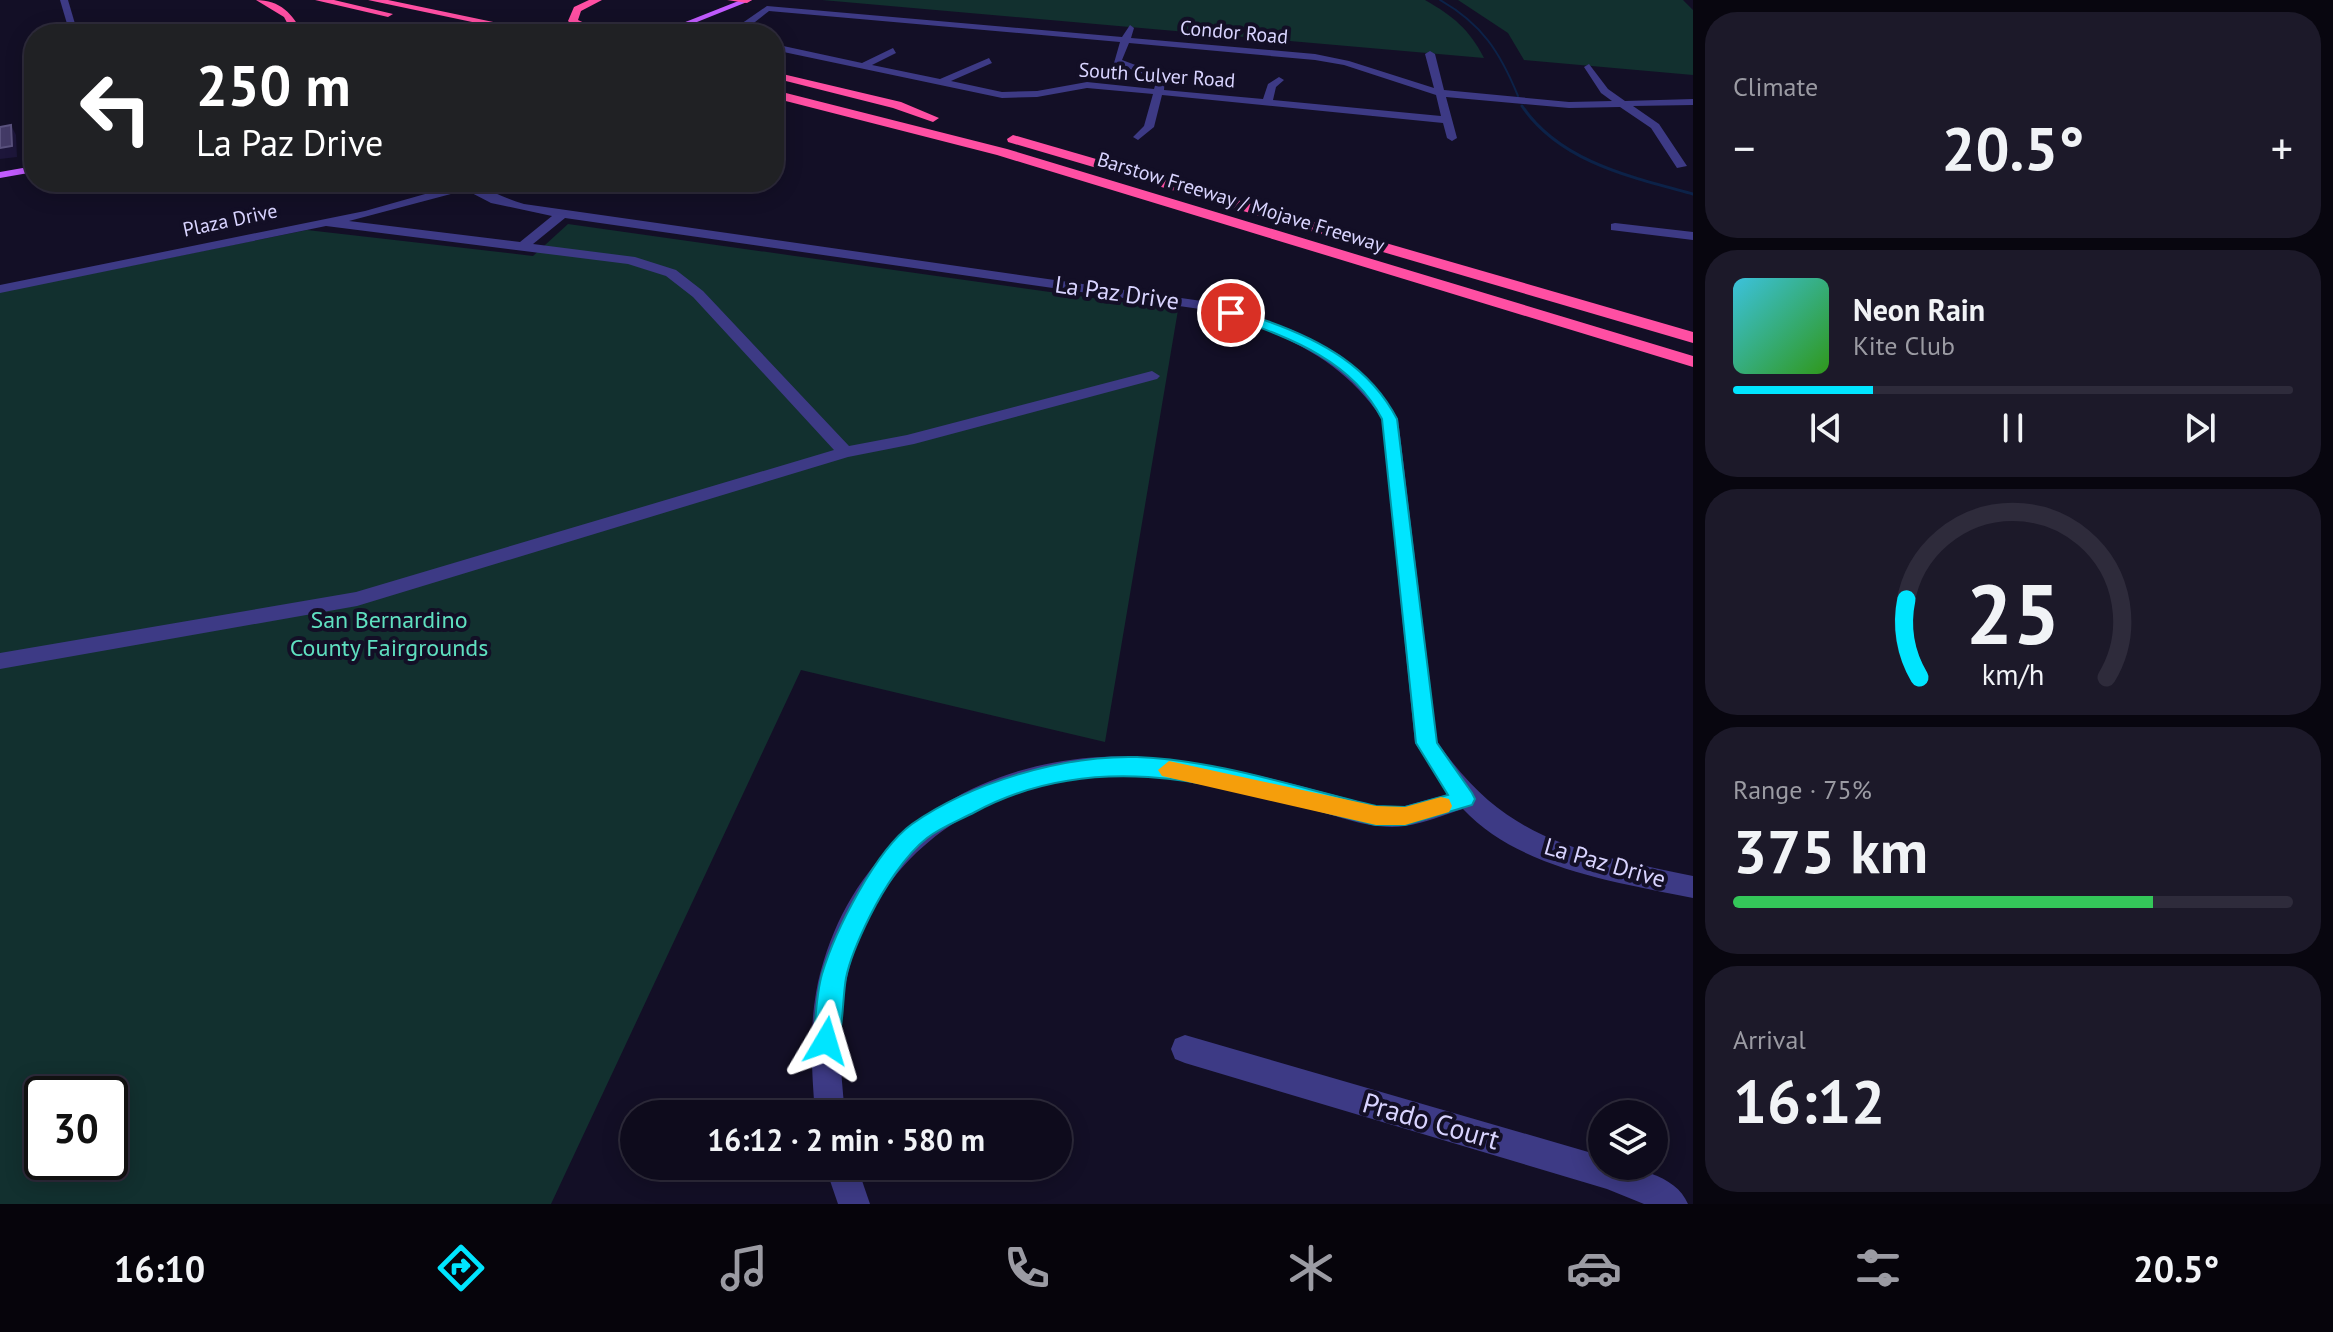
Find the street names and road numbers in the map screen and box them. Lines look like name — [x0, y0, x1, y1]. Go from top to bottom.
street label: Condor Road — [1179, 14, 1289, 50]
street label: South Culver Road — [1078, 57, 1236, 93]
street label: Barstow Freeway / Mojave Freeway — [1094, 146, 1388, 258]
street label: Plaza Drive — [180, 197, 280, 243]
street label: La Paz Drive — [1053, 268, 1181, 317]
street label: La Paz Drive — [1541, 830, 1669, 895]
street label: Prado Court — [1358, 1083, 1504, 1158]

